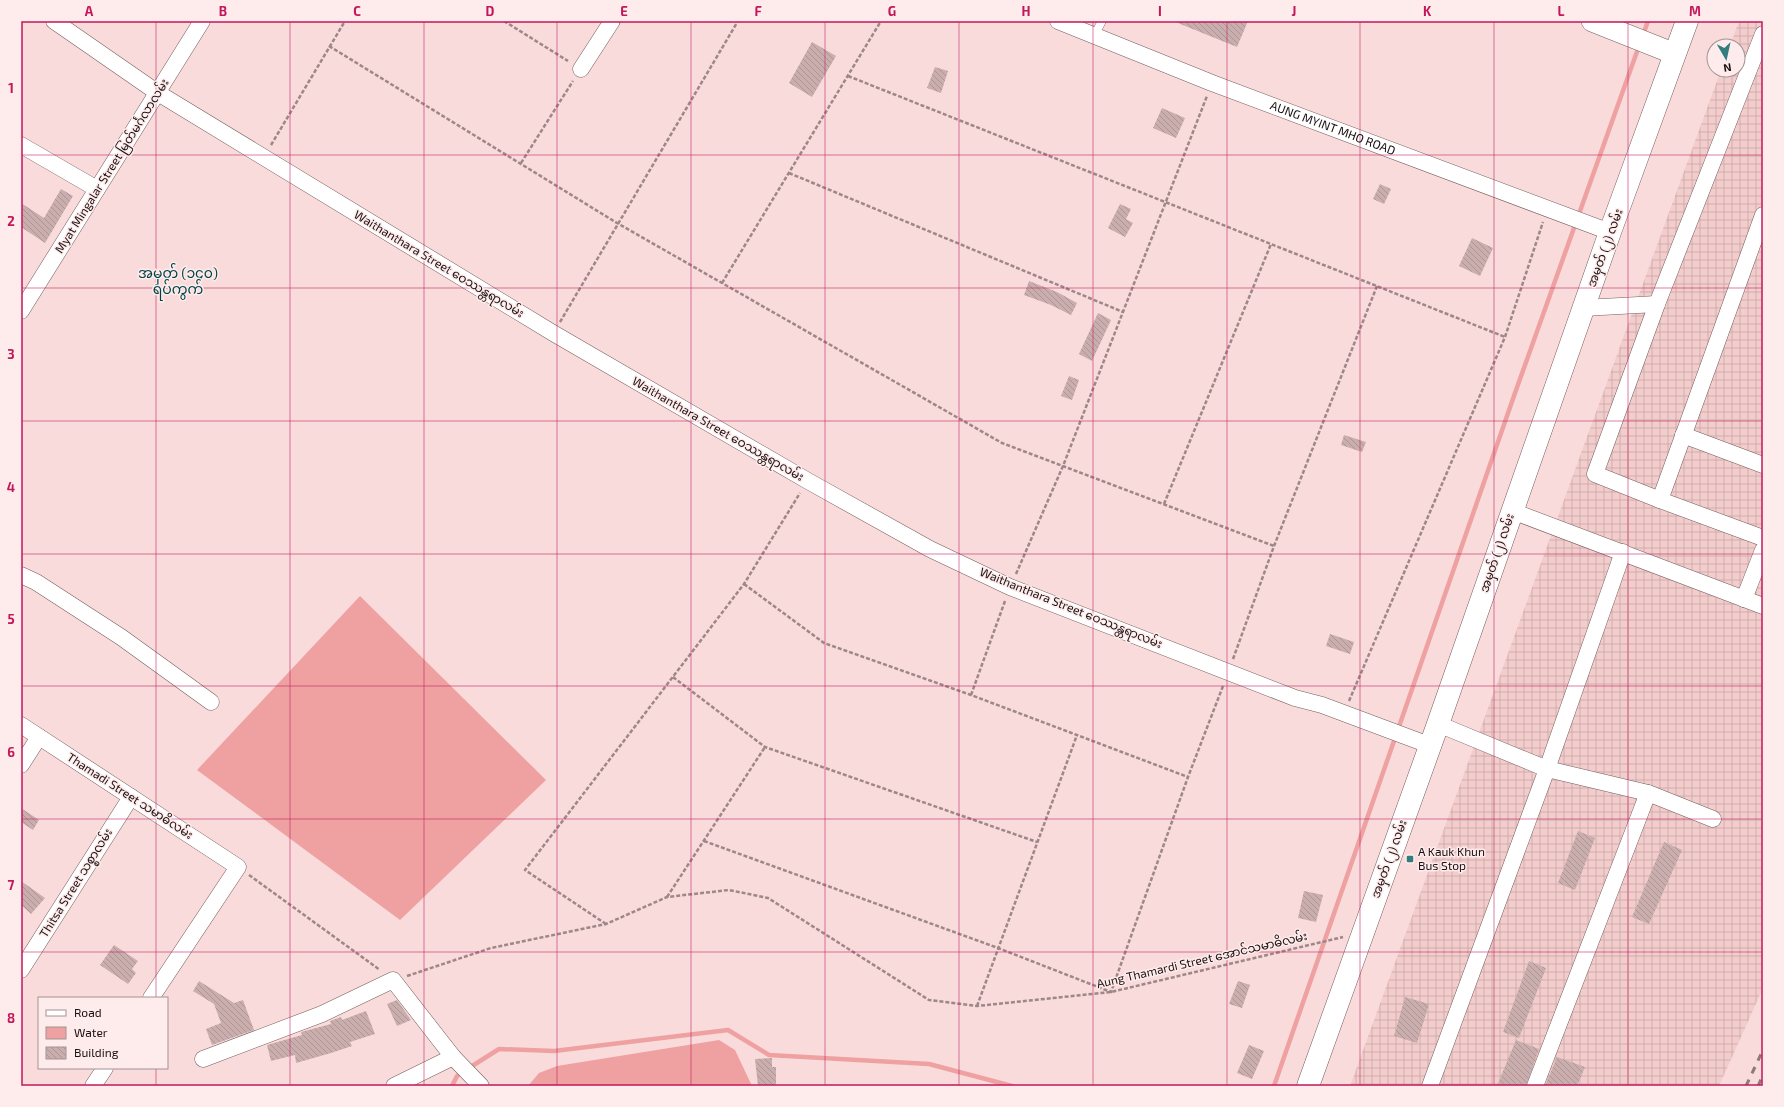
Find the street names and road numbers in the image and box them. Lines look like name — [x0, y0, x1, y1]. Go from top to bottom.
street label: Myat Mingalar Street မြတ်မင်္ဂလာလမ်း — [51, 75, 174, 257]
street label: AUNG MYINT MHO ROAD — [1269, 97, 1398, 157]
street label: Waithanthara Street ဝေဿန္တရာလမ်း — [350, 206, 528, 323]
street label: အမှတ် (၂) လမ်း — [1582, 206, 1628, 290]
street label: Waithanthara Street ဝေဿန္တရာလမ်း — [628, 372, 807, 487]
street label: အမှတ် (၂) လမ်း — [1475, 511, 1520, 595]
street label: Waithanthara Street ဝေဿန္တရာလမ်း — [977, 563, 1165, 654]
street label: Thamadi Street သမာဓိလမ်း — [65, 748, 197, 841]
street label: အမှတ် (၂) လမ်း — [1366, 817, 1412, 901]
street label: Thitsa Street သစ္စာလမ်း — [35, 825, 118, 942]
street label: Aung Thamardi Street အောင်သမာဓိလမ်း — [1095, 927, 1308, 990]

